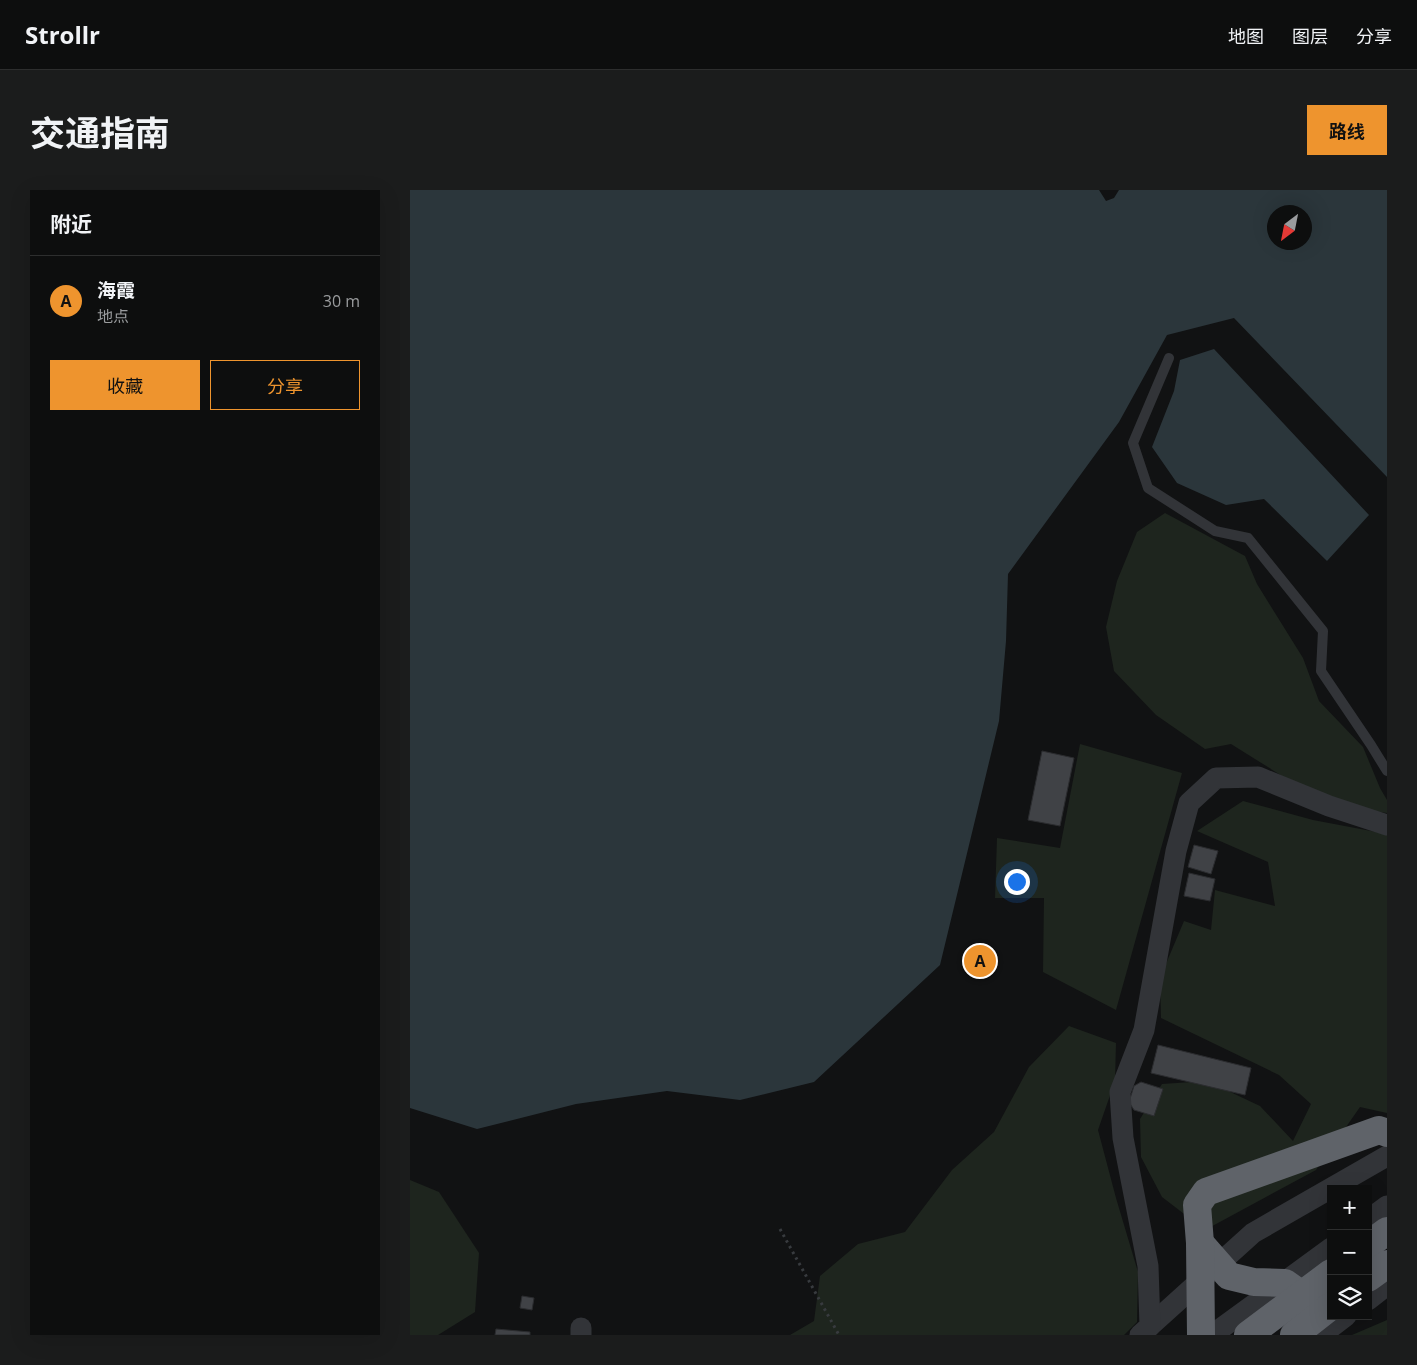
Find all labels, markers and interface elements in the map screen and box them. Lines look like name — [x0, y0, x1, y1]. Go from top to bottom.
text: Strollr — [25, 18, 100, 51]
text: 地图 — [1228, 24, 1264, 48]
text: 图层 — [1292, 24, 1328, 48]
text: 分享 — [1356, 24, 1392, 48]
button: 路线 — [1307, 105, 1387, 155]
text: 交通指南 — [30, 109, 170, 156]
north arrow — [1267, 205, 1312, 250]
text: 附近 — [50, 210, 92, 238]
text: 海霞 — [97, 277, 135, 303]
text: A — [60, 290, 72, 312]
text: 30 m — [323, 290, 360, 312]
text: 地点 — [97, 305, 129, 327]
button: 收藏 — [50, 360, 200, 410]
button: 分享 — [210, 360, 360, 410]
your location — [1004, 869, 1030, 895]
pin: A — [964, 942, 996, 980]
map controls — [1327, 1185, 1372, 1320]
button: + — [1327, 1185, 1372, 1230]
button: − — [1327, 1230, 1372, 1275]
button: layers — [1327, 1275, 1372, 1320]

